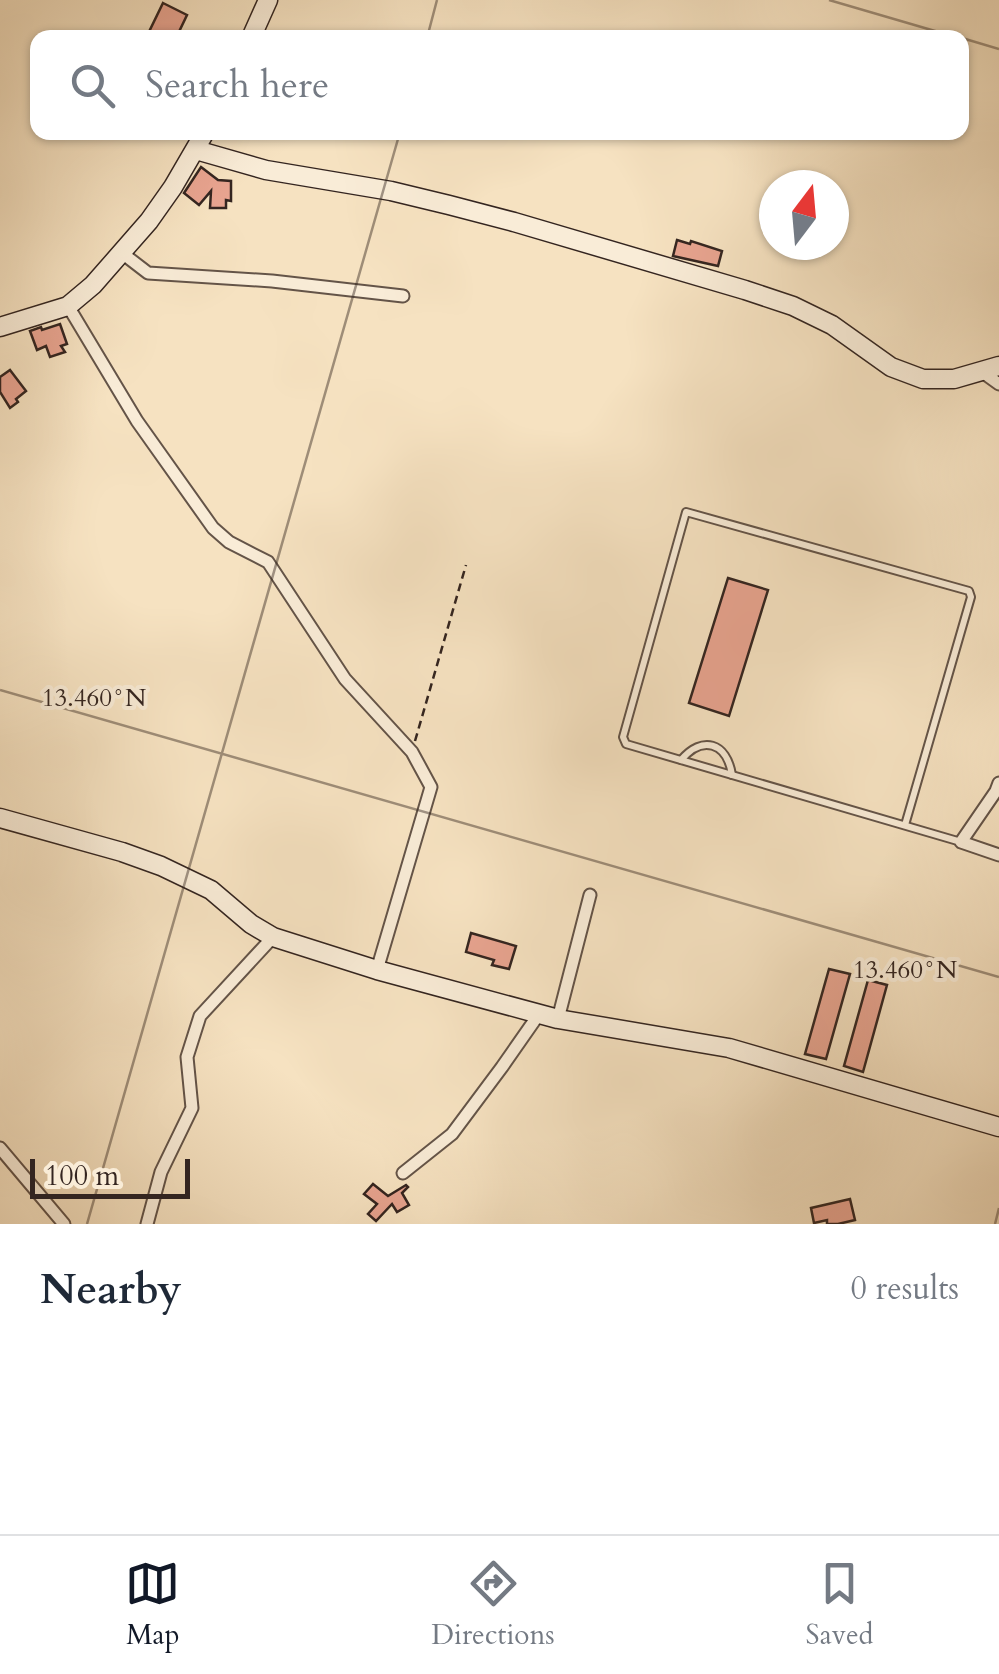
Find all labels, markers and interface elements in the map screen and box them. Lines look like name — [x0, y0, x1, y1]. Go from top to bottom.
search box — [30, 30, 969, 140]
icon: search — [65, 58, 120, 113]
text: Search here — [145, 59, 329, 111]
north arrow — [759, 170, 849, 260]
text: 13.460°N — [42, 681, 146, 715]
text: 13.460°N — [853, 953, 957, 987]
scale bar — [30, 1154, 190, 1198]
text: 100 m — [45, 1157, 119, 1195]
text: Nearby — [40, 1261, 182, 1318]
text: 0 results — [851, 1267, 959, 1311]
tab: Map — [125, 1556, 180, 1654]
tab: Directions — [431, 1556, 555, 1654]
tab: Saved — [806, 1556, 874, 1654]

